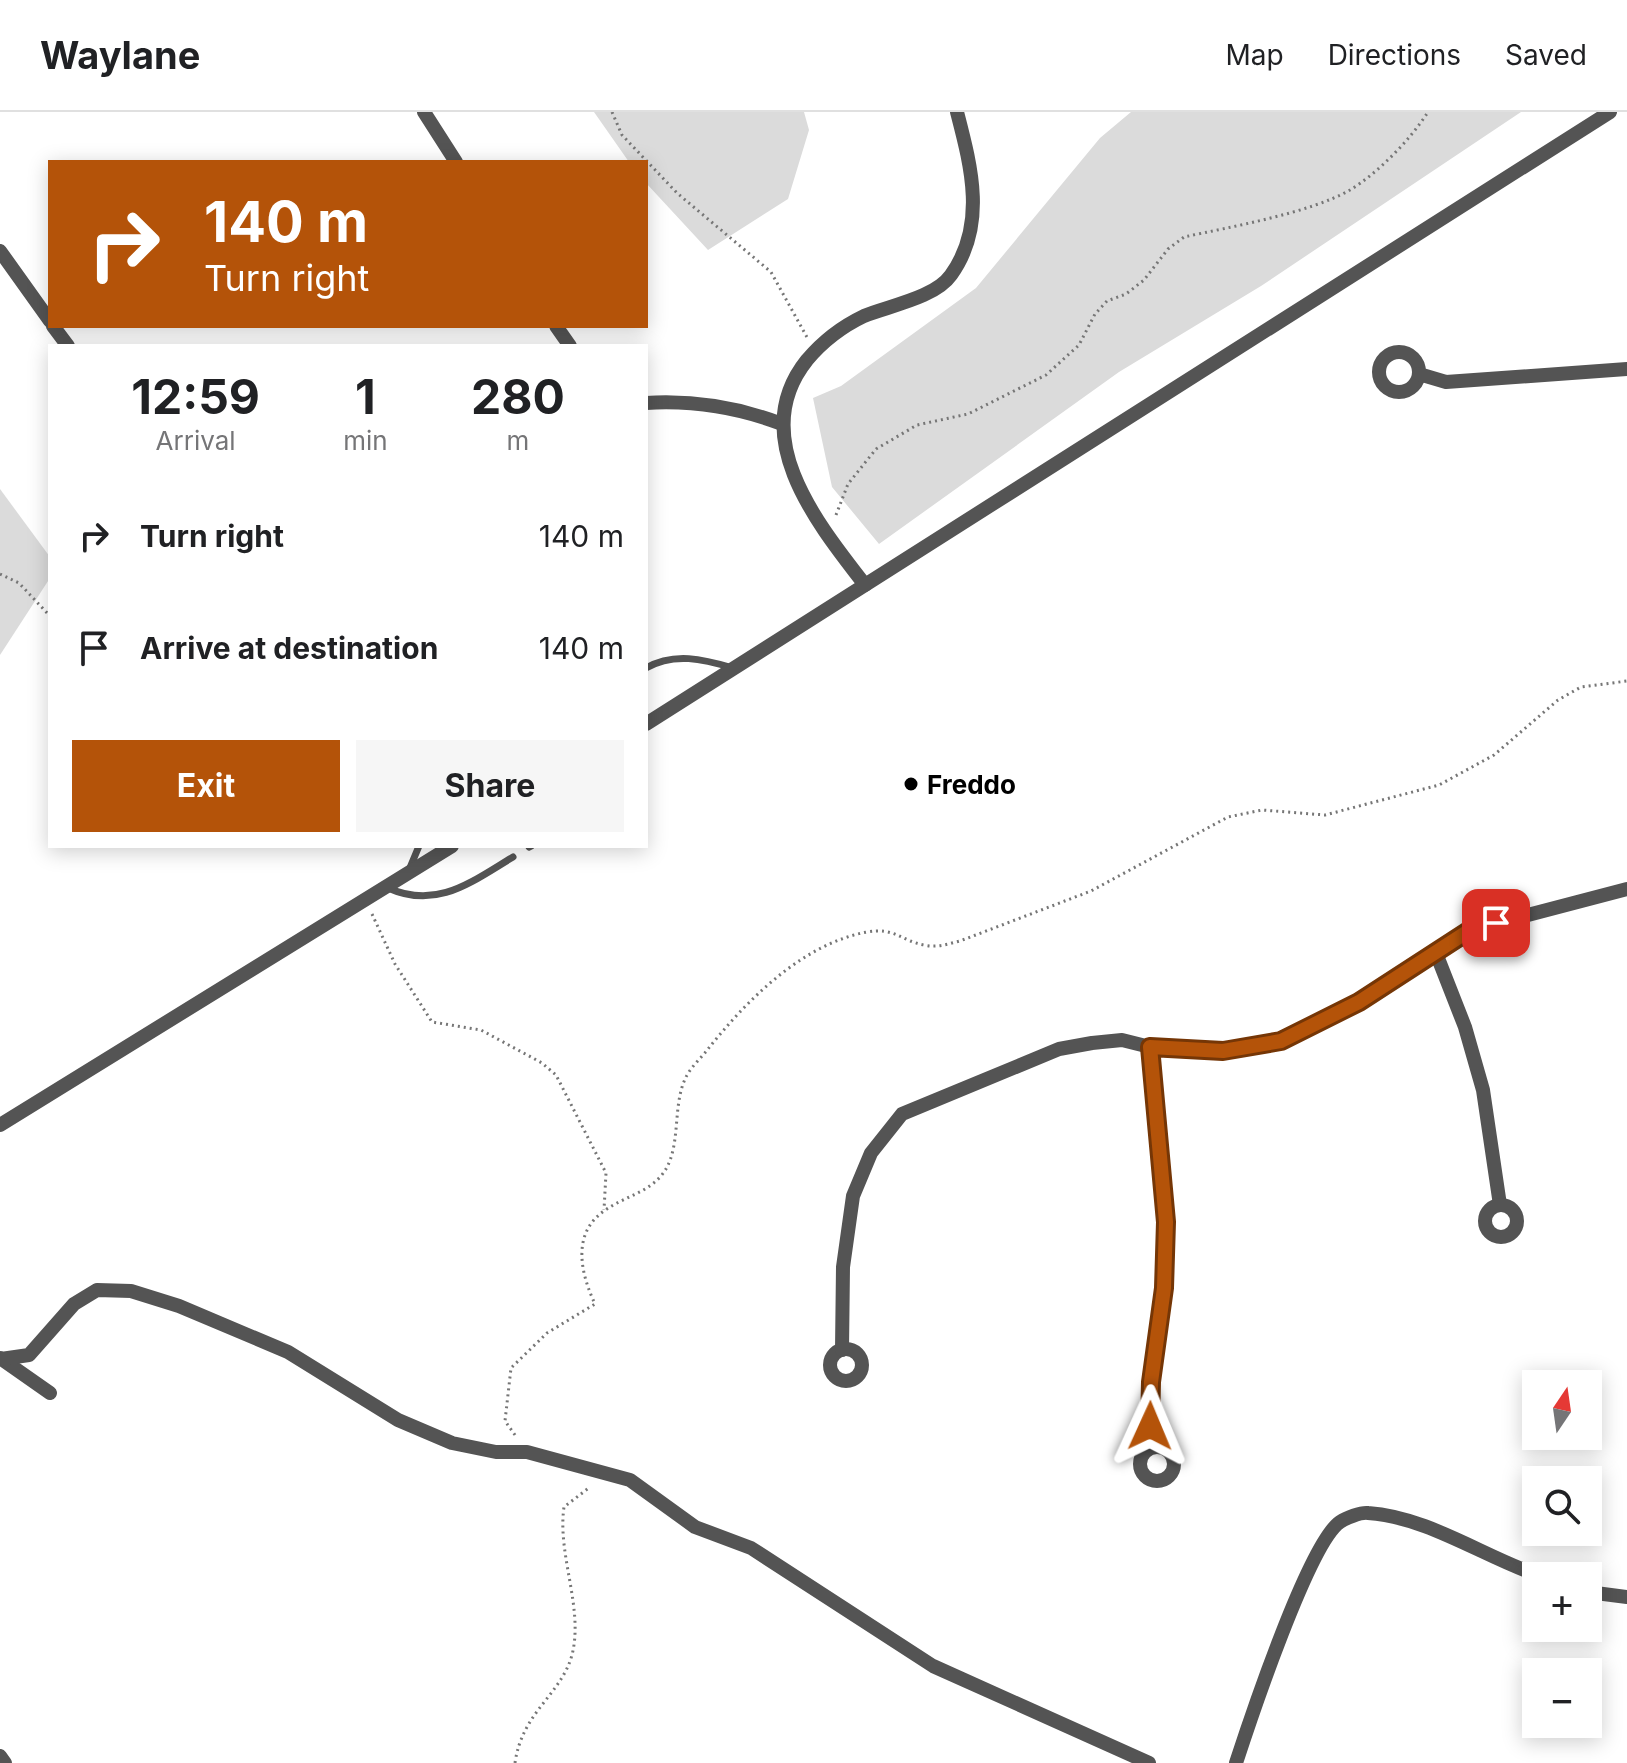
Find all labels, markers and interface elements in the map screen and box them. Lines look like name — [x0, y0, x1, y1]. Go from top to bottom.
text: Waylane — [40, 32, 200, 78]
text: Map — [1225, 38, 1284, 72]
text: Directions — [1328, 38, 1461, 72]
text: Saved — [1505, 38, 1587, 72]
text: 140 m — [204, 188, 368, 256]
icon: right — [72, 192, 176, 296]
text: Turn right — [204, 256, 369, 300]
text: 12:59 — [131, 367, 260, 426]
text: 1 — [355, 367, 376, 426]
text: 280 — [471, 367, 565, 426]
text: Arrival — [156, 425, 236, 456]
text: min — [343, 425, 388, 456]
text: m — [506, 425, 529, 456]
icon: right — [72, 514, 116, 558]
text: Turn right — [140, 518, 284, 554]
text: 140 m — [539, 518, 624, 554]
icon: arrive — [72, 626, 116, 670]
text: Arrive at destination — [140, 630, 438, 666]
text: 140 m — [539, 630, 624, 666]
button: Exit — [72, 740, 340, 832]
button: Share — [356, 740, 624, 832]
place label: Freddo — [927, 769, 1016, 800]
marker: Freddo — [902, 775, 920, 793]
pin — [1462, 889, 1530, 957]
icon: arrive — [1474, 901, 1518, 945]
north arrow — [1522, 1370, 1602, 1450]
map controls — [1522, 1370, 1602, 1738]
position arrow — [1108, 1384, 1192, 1468]
button: search — [1522, 1466, 1602, 1546]
button: + — [1522, 1562, 1602, 1642]
button: − — [1522, 1658, 1602, 1738]

